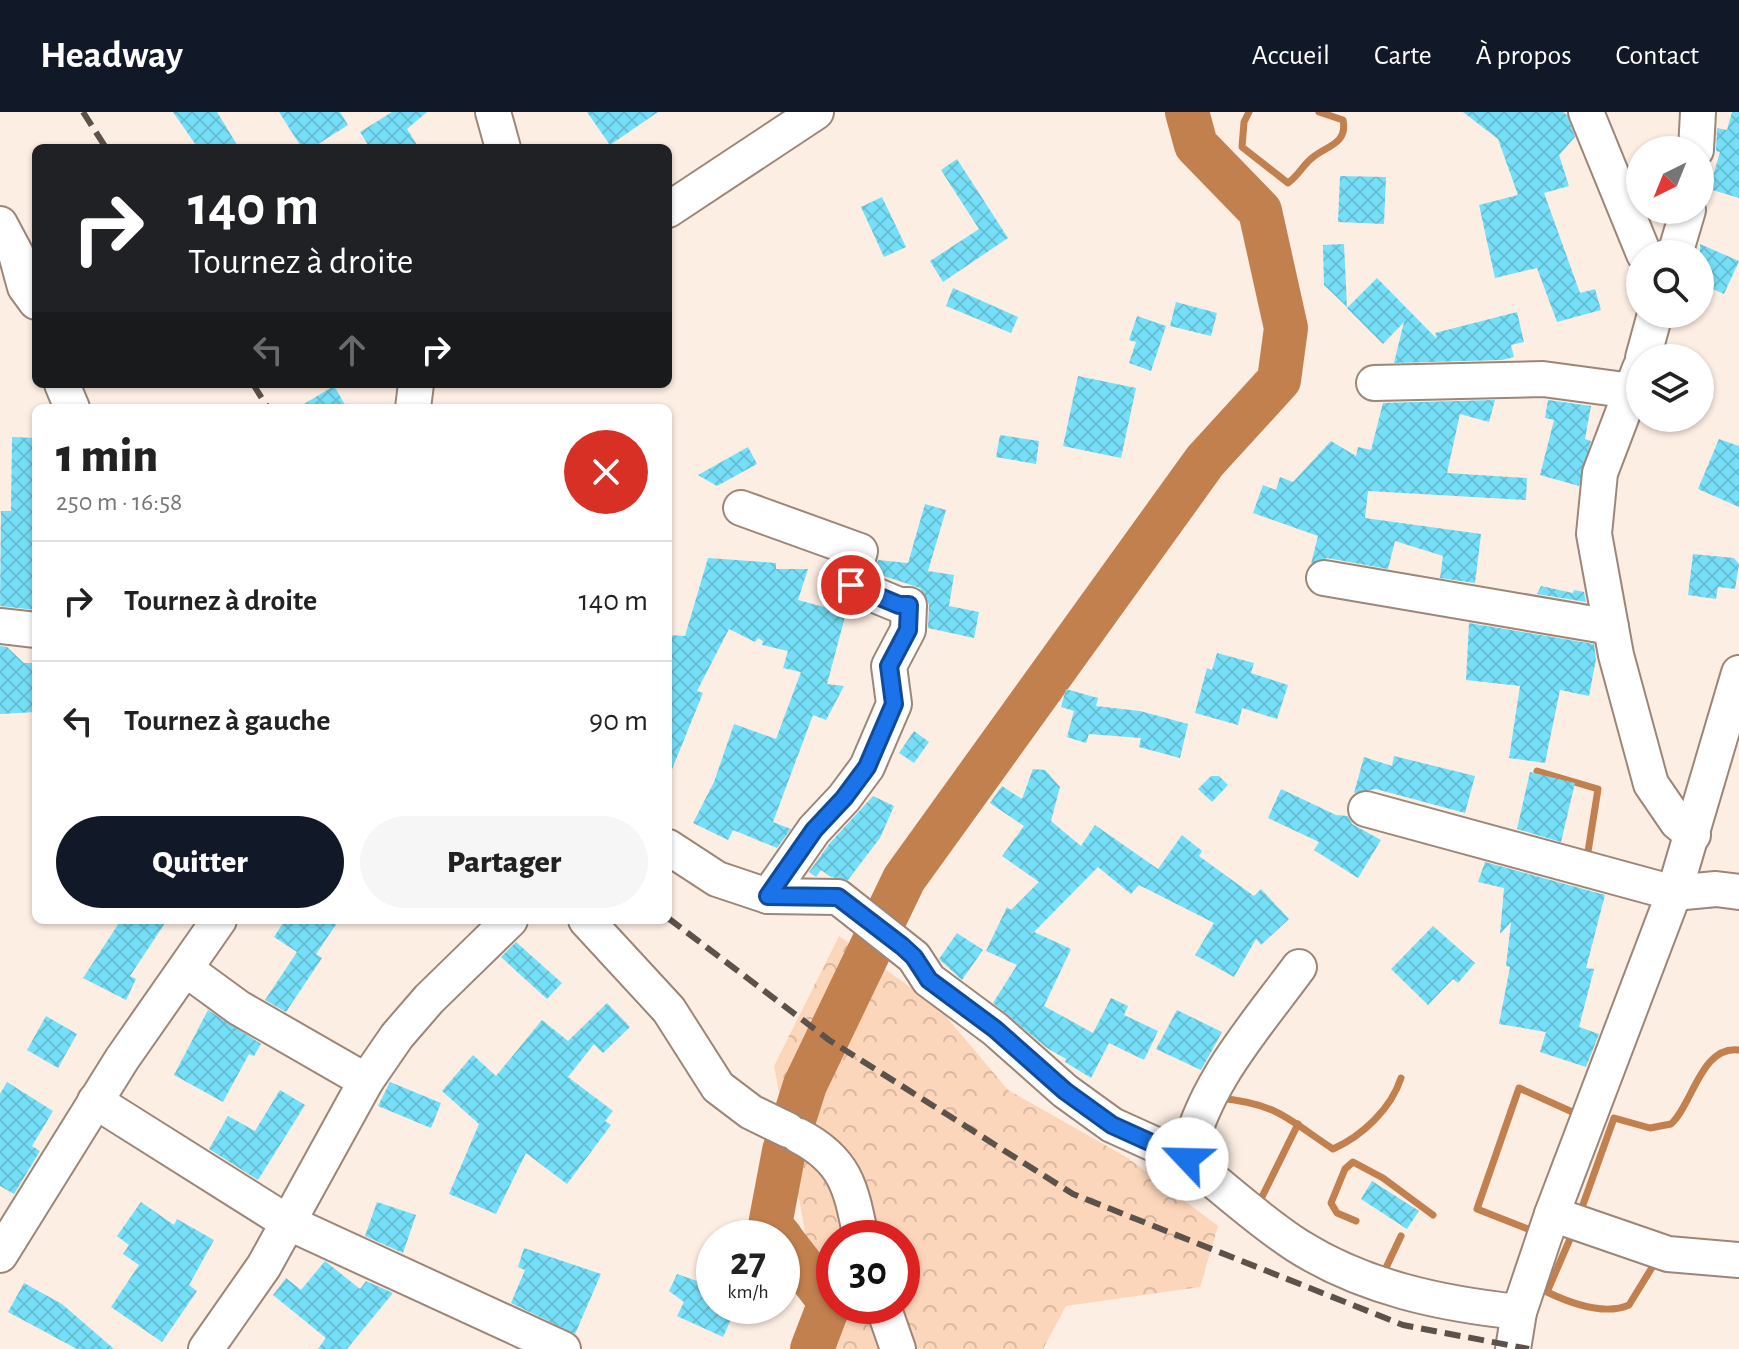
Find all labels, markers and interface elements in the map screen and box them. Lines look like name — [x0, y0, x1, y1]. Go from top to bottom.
text: Headway — [40, 37, 183, 75]
text: Accueil — [1252, 42, 1330, 70]
text: Carte — [1374, 42, 1432, 70]
text: À propos — [1476, 42, 1572, 70]
text: Contact — [1616, 42, 1699, 70]
north arrow — [1626, 136, 1714, 224]
map controls — [1626, 136, 1714, 432]
icon: right — [56, 176, 160, 280]
text: 140 m — [188, 179, 319, 235]
button: search — [1626, 240, 1714, 328]
text: Tournez à droite — [188, 244, 413, 280]
icon: left — [246, 328, 290, 372]
icon: ahead — [330, 328, 374, 372]
icon: right — [414, 328, 458, 372]
button: layers — [1626, 344, 1714, 432]
button: close — [564, 430, 648, 514]
text: 1 min — [56, 433, 158, 481]
text: 250 m · 16:58 — [56, 489, 182, 515]
pin — [817, 551, 885, 619]
icon: arrive — [829, 563, 873, 607]
icon: right — [56, 579, 100, 623]
text: Tournez à droite — [124, 586, 317, 616]
text: 140 m — [578, 586, 648, 616]
icon: left — [56, 699, 100, 743]
text: Tournez à gauche — [124, 706, 331, 736]
text: 90 m — [589, 706, 648, 736]
button: Quitter — [56, 816, 344, 908]
button: Partager — [360, 816, 648, 908]
position arrow — [1145, 1117, 1229, 1201]
speed limit sign: 30 — [816, 1220, 920, 1324]
text: 27 — [730, 1242, 766, 1282]
text: km/h — [727, 1282, 769, 1302]

